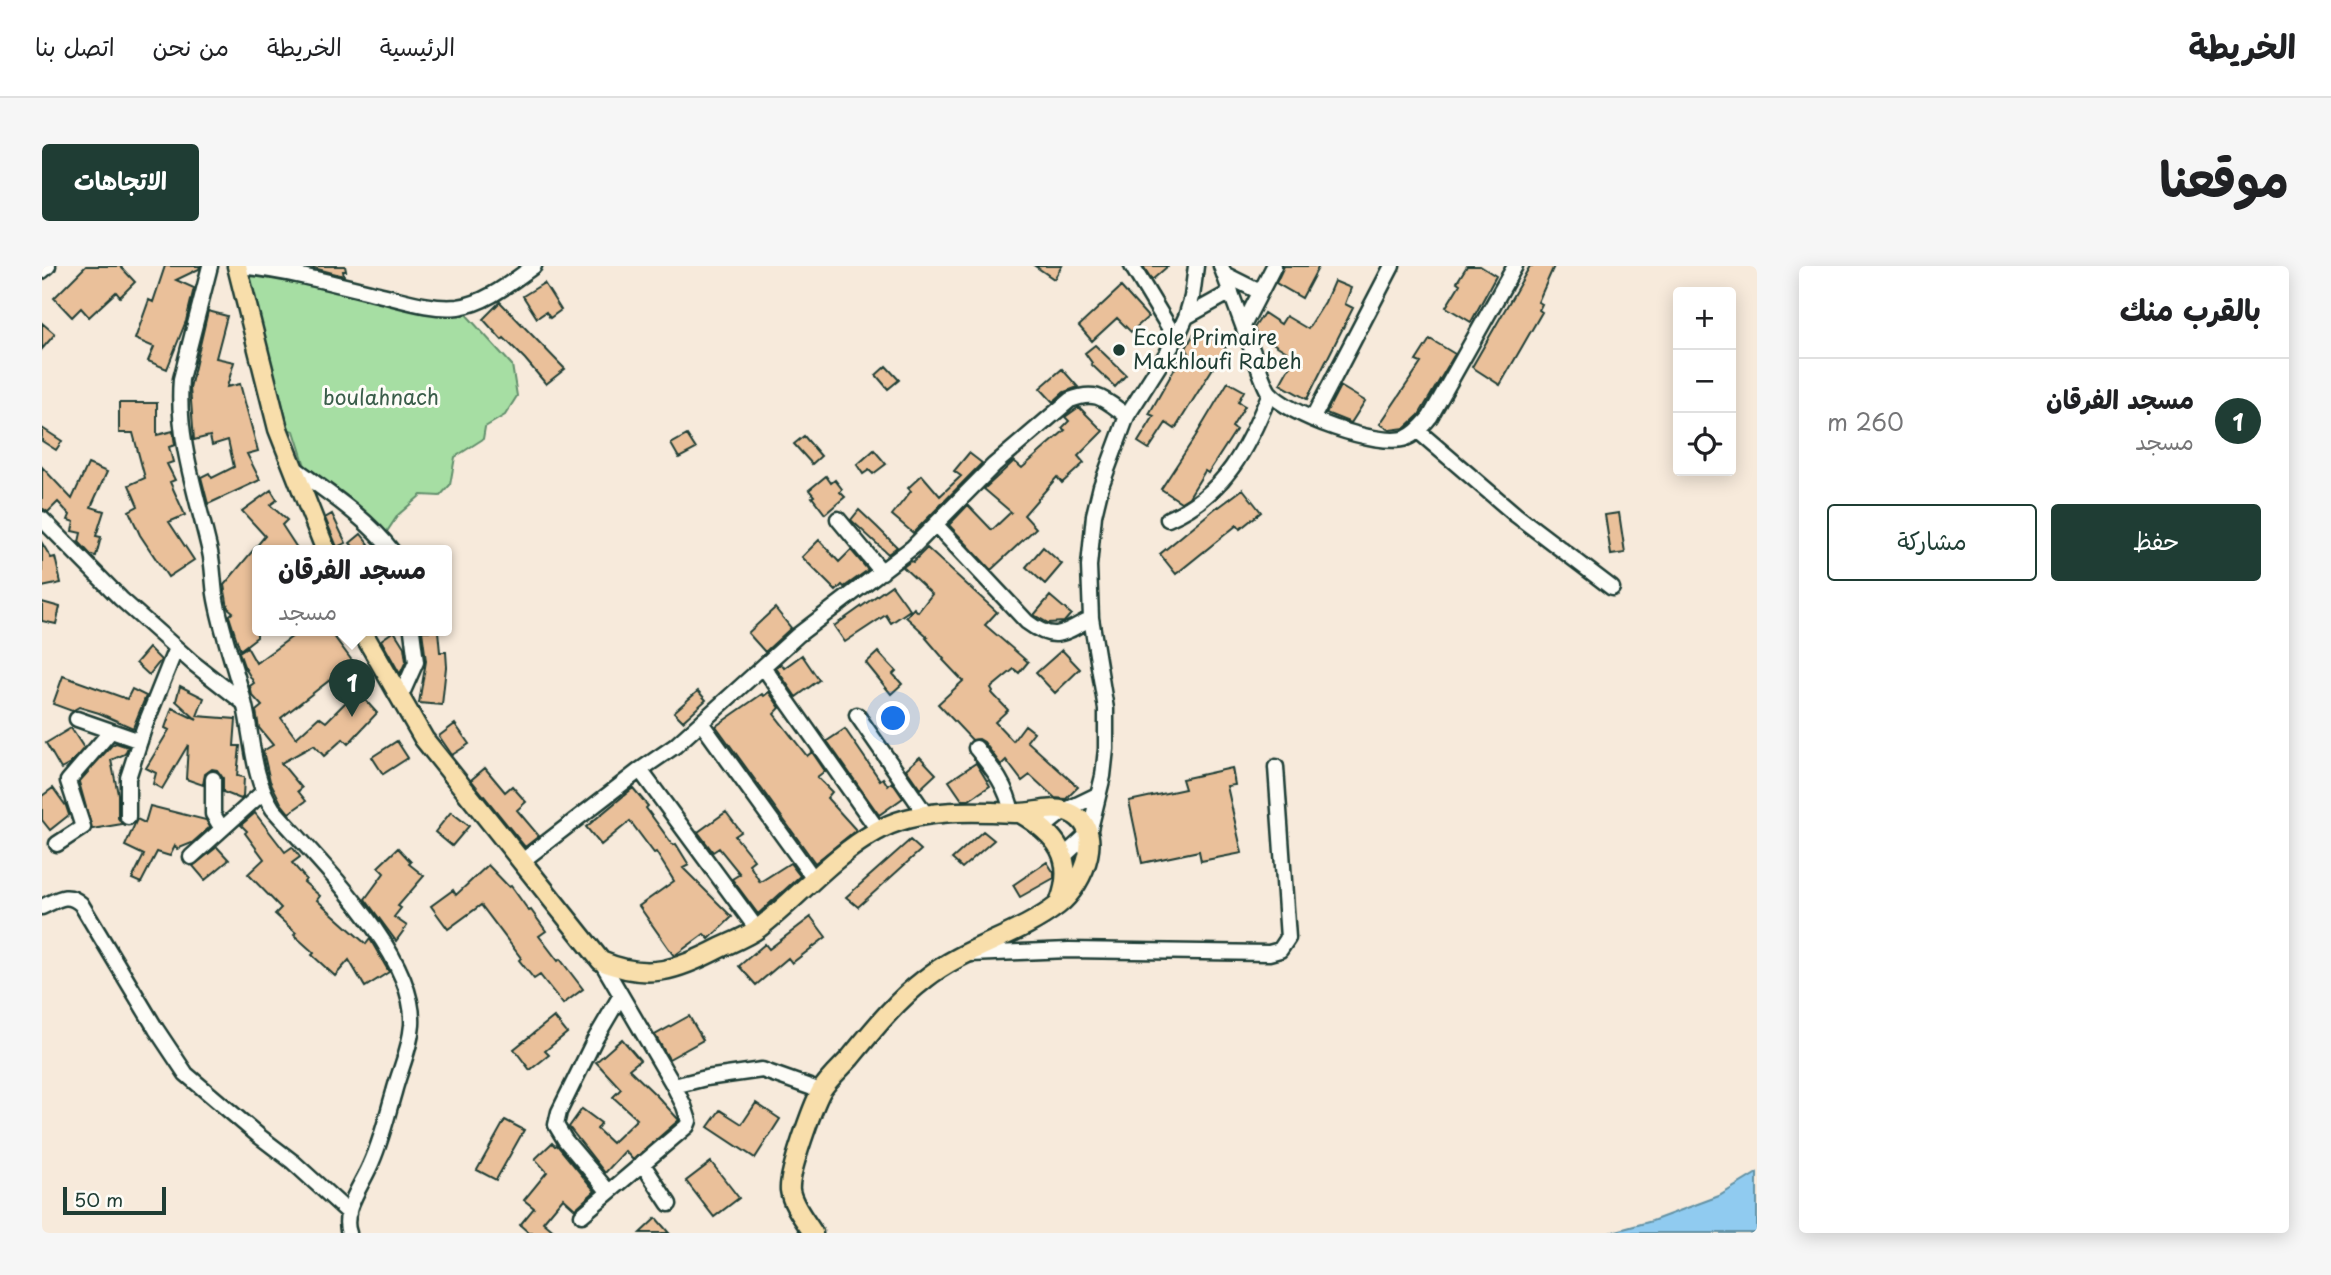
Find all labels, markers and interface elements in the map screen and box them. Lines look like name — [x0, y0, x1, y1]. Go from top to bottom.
text: الخريطة — [2189, 20, 2296, 70]
text: اتصل بنا — [35, 28, 115, 64]
text: من نحن — [153, 28, 229, 64]
text: الخريطة — [267, 28, 342, 64]
text: الرئيسية — [380, 28, 455, 64]
text: موقعنا — [2159, 140, 2289, 214]
button: الاتجاهات — [42, 144, 199, 221]
text: بالقرب منك — [2120, 286, 2261, 331]
map controls — [1673, 287, 1736, 476]
button: + — [1673, 287, 1736, 350]
place label: Ecole Primaire Makhloufi Rabeh — [1133, 320, 1302, 376]
marker: Ecole Primaire Makhloufi Rabeh — [1111, 342, 1127, 358]
button: − — [1673, 350, 1736, 413]
text: مسجد الفرقان — [2046, 379, 2194, 418]
park label: boulahnach — [323, 380, 439, 412]
text: 260 m — [1827, 404, 1904, 439]
text: 1 — [2233, 404, 2244, 439]
button: locate — [1673, 413, 1736, 476]
text: مسجد — [2135, 423, 2194, 458]
button: مشاركة — [1827, 504, 2037, 581]
button: حفظ — [2051, 504, 2261, 581]
popup — [252, 545, 452, 636]
text: مسجد الفرقان — [278, 549, 426, 588]
text: مسجد — [278, 593, 337, 628]
pin: 1 — [329, 659, 375, 717]
your location — [876, 701, 910, 735]
scale bar — [63, 1184, 166, 1216]
text: 50 m — [74, 1185, 123, 1213]

